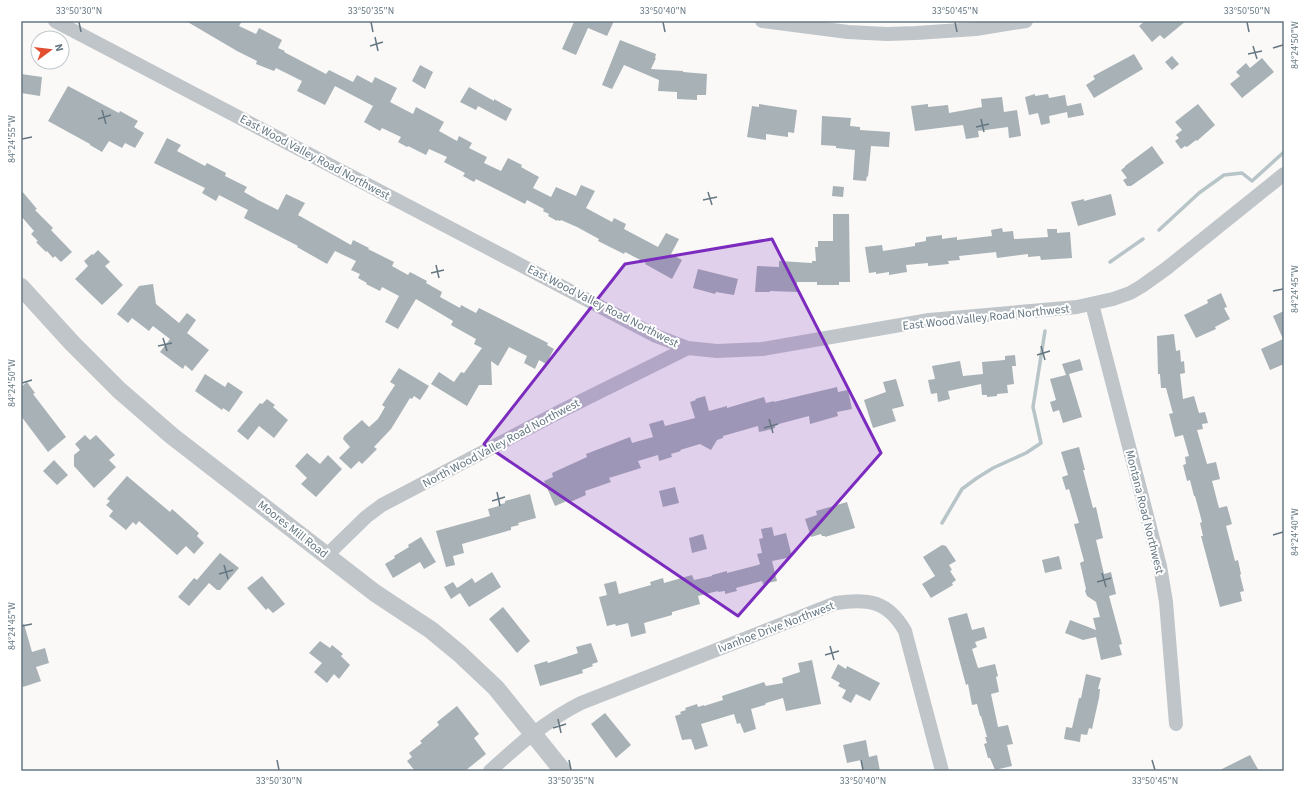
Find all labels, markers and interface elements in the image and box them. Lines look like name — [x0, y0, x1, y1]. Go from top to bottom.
text: 33°50'30"N — [56, 4, 102, 18]
text: 33°50'35"N — [348, 4, 394, 18]
text: 33°50'40"N — [640, 4, 686, 18]
text: 33°50'45"N — [932, 4, 978, 18]
text: 33°50'50"N — [1224, 4, 1270, 18]
text: 84°24'50"W — [1288, 21, 1302, 69]
north arrow — [30, 30, 70, 70]
text: N — [51, 42, 67, 53]
street label: East Wood Valley Road Northwest — [237, 111, 393, 204]
text: 84°24'55"W — [5, 115, 19, 163]
street label: East Wood Valley Road Northwest — [524, 261, 681, 352]
text: 84°24'45"W — [1288, 265, 1302, 313]
street label: East Wood Valley Road Northwest — [902, 300, 1070, 335]
text: 84°24'50"W — [5, 359, 19, 407]
street label: North Wood Valley Road Northwest — [420, 395, 583, 492]
street label: Montana Road Northwest — [1121, 448, 1168, 576]
street label: Moores Mill Road — [254, 496, 331, 562]
text: 84°24'40"W — [1288, 508, 1302, 556]
street label: Ivanhoe Drive Northwest — [716, 597, 837, 658]
text: 84°24'45"W — [5, 602, 19, 650]
text: 33°50'30"N — [256, 774, 302, 788]
text: 33°50'35"N — [548, 774, 594, 788]
text: 33°50'40"N — [840, 774, 886, 788]
text: 33°50'45"N — [1132, 774, 1178, 788]

